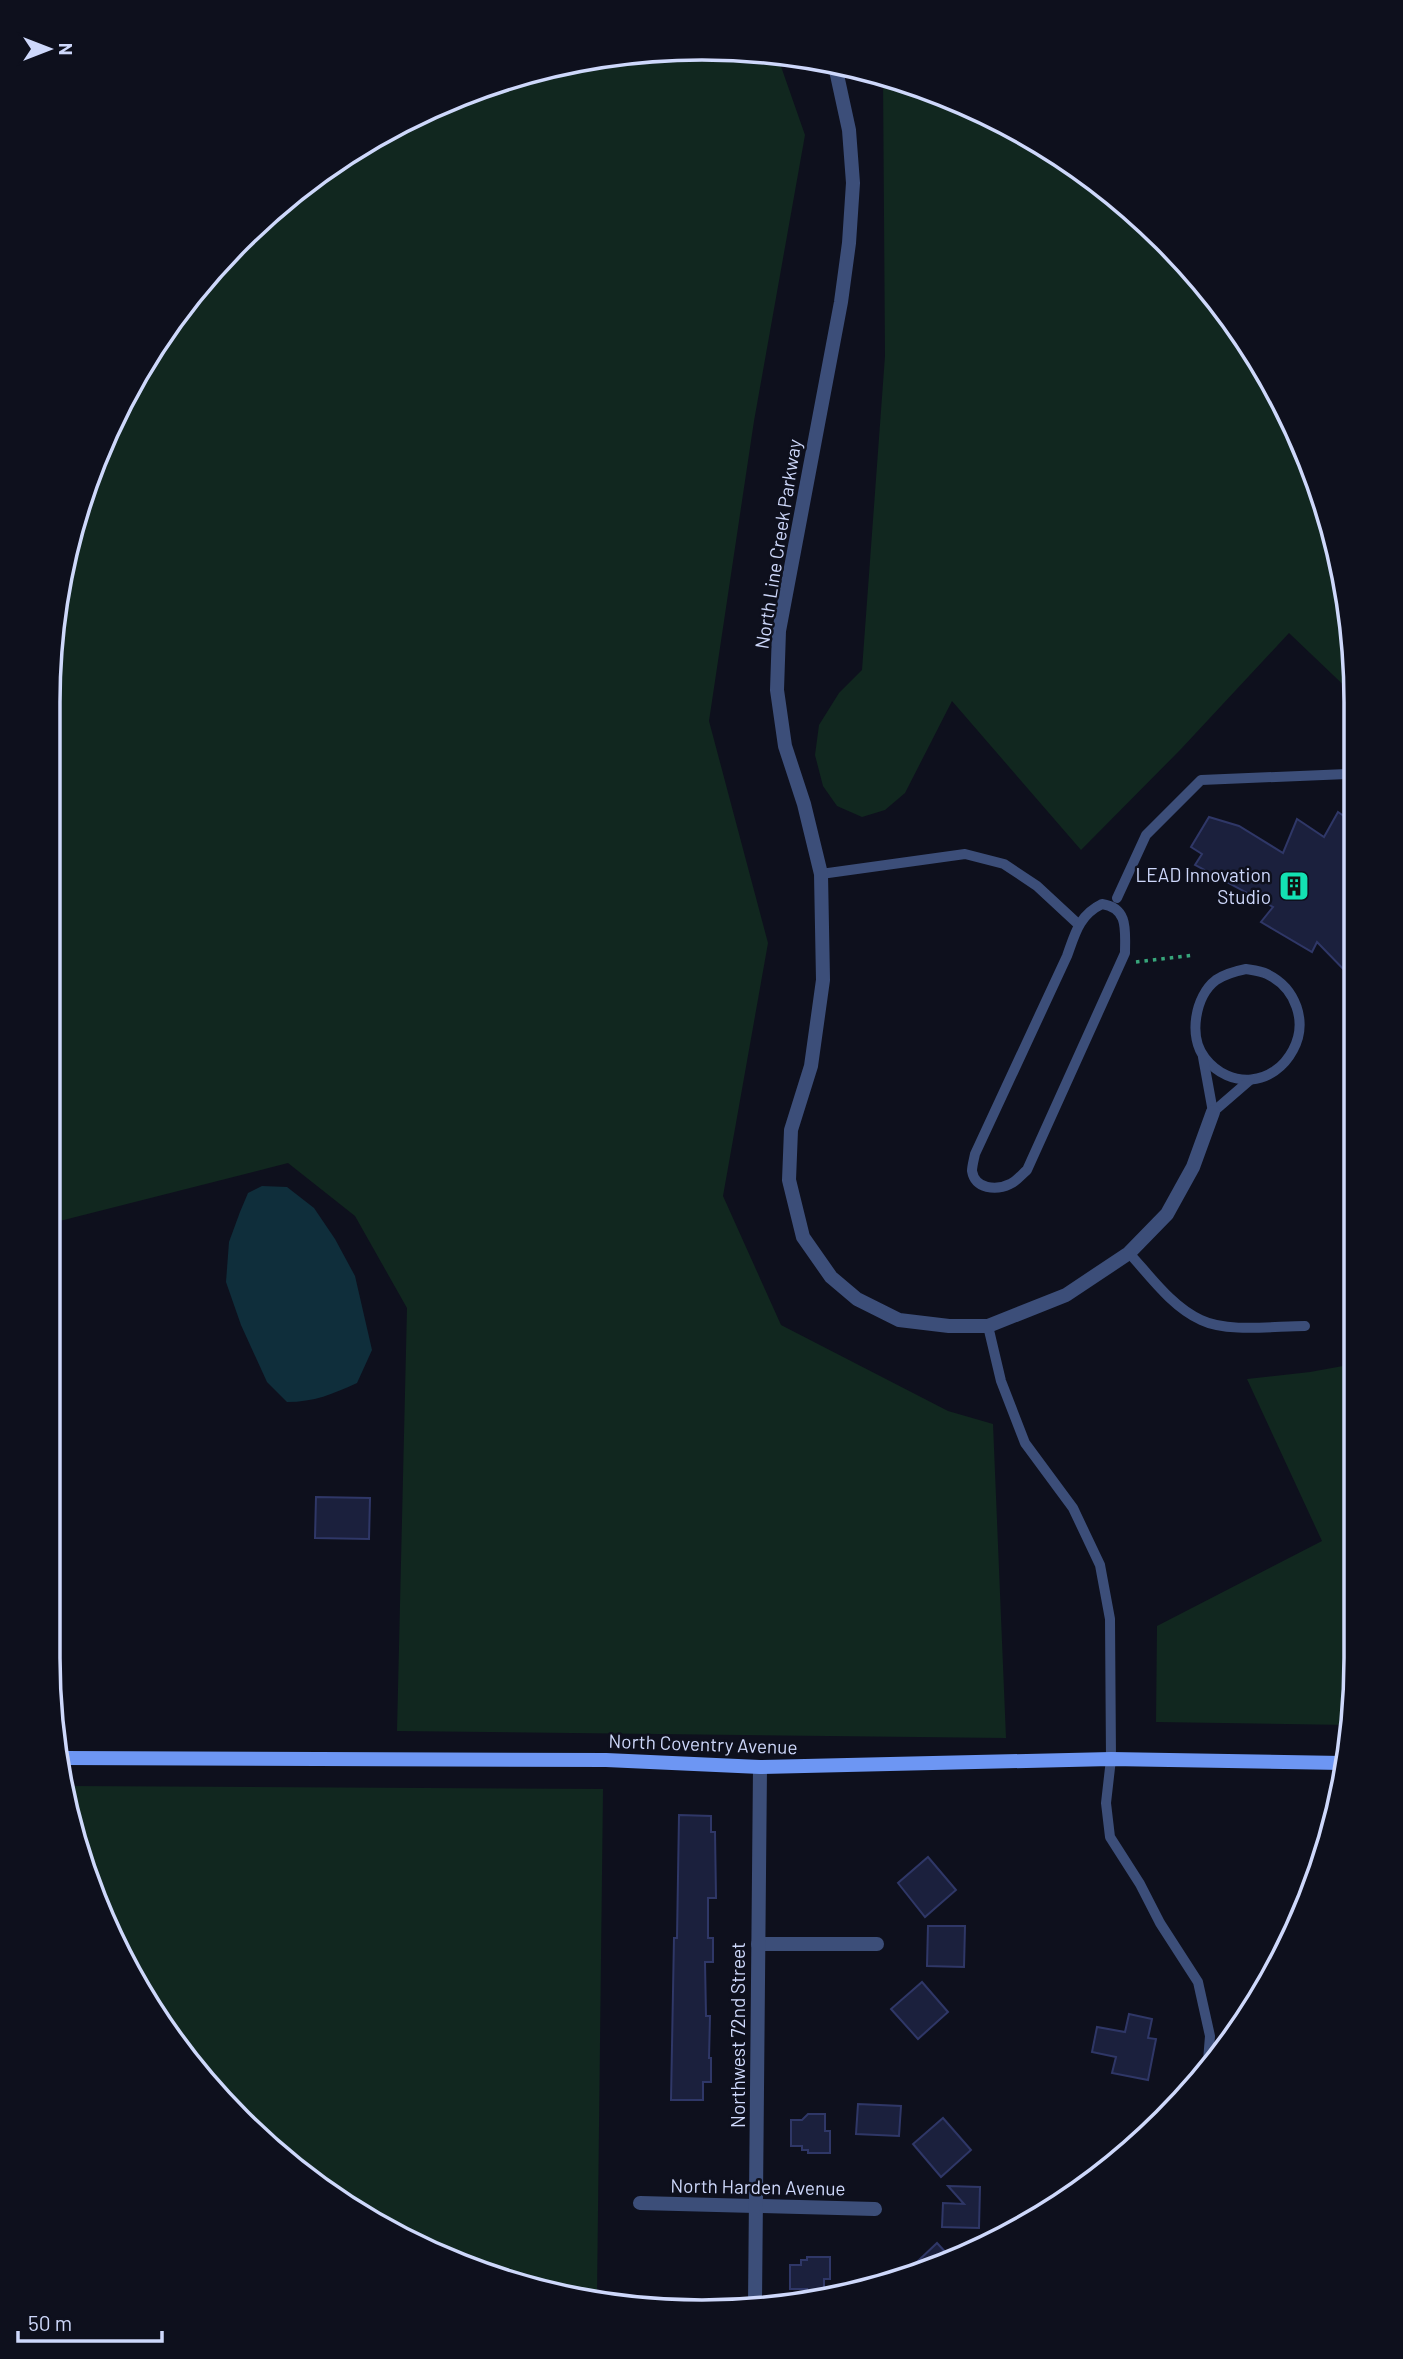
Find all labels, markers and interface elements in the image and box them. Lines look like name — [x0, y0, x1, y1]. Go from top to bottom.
north arrow — [14, 14, 84, 84]
text: N — [55, 43, 78, 55]
street label: North Line Creek Parkway — [750, 437, 805, 650]
place label: LEAD Innovation Studio — [1136, 863, 1271, 908]
building icon: LEAD Innovation Studio — [1277, 869, 1311, 903]
street label: North Coventry Avenue — [608, 1729, 798, 1758]
street label: Northwest 72nd Street — [726, 1942, 749, 2128]
street label: North Harden Avenue — [670, 2173, 846, 2200]
scale bar — [18, 2300, 161, 2344]
text: 50 m — [28, 2310, 72, 2335]

